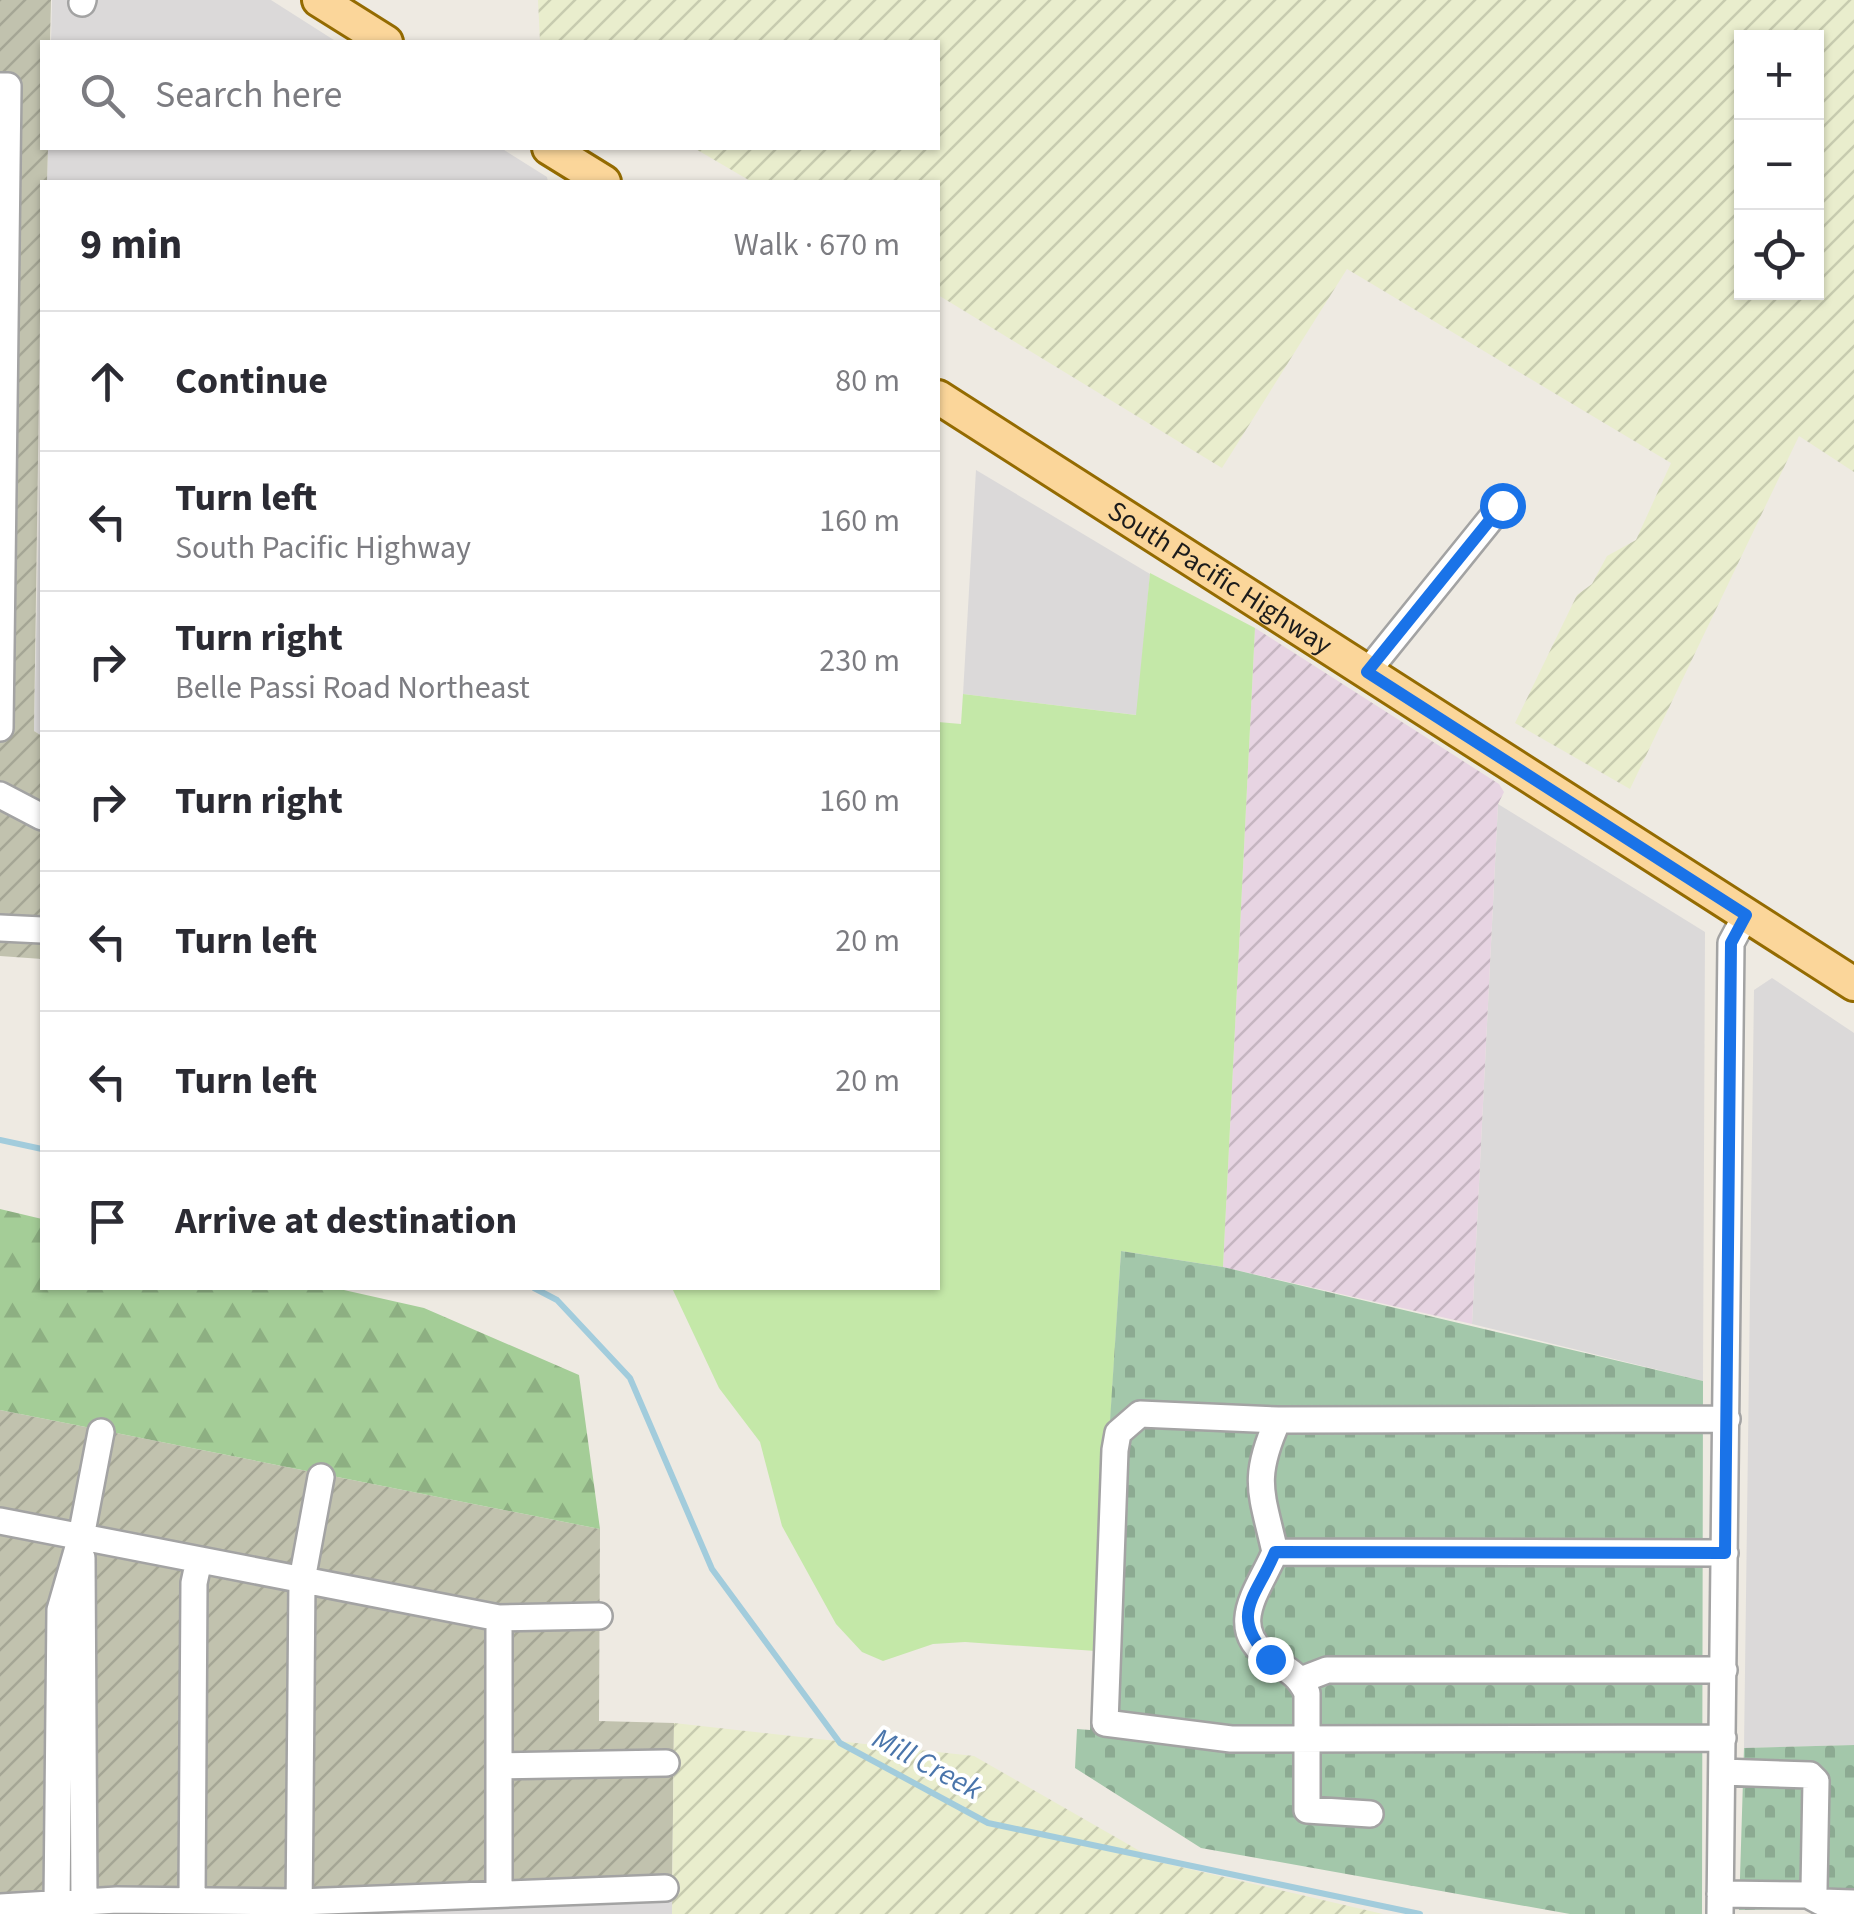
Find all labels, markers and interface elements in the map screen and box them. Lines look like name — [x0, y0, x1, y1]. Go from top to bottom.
map controls — [1734, 30, 1824, 300]
button: + — [1734, 30, 1824, 120]
search box — [40, 40, 940, 150]
icon: search — [75, 68, 130, 123]
text: Search here — [155, 68, 342, 122]
button: − — [1734, 120, 1824, 210]
button: locate — [1734, 210, 1824, 300]
text: 9 min — [80, 215, 182, 275]
text: Walk · 670 m — [734, 222, 900, 268]
icon: ahead — [80, 354, 135, 409]
text: Continue — [175, 354, 328, 408]
text: 80 m — [835, 358, 900, 404]
text: Turn left — [175, 471, 317, 525]
route start — [1480, 483, 1526, 529]
street label: South Pacific Highway — [1100, 491, 1340, 665]
icon: left — [80, 494, 135, 549]
text: 160 m — [819, 498, 900, 544]
text: South Pacific Highway — [175, 525, 471, 571]
text: Turn right — [175, 611, 343, 665]
icon: right — [80, 634, 135, 689]
text: 230 m — [819, 638, 900, 684]
text: Belle Passi Road Northeast — [175, 665, 530, 711]
icon: right — [80, 774, 135, 829]
text: Turn right — [175, 774, 343, 828]
text: 160 m — [819, 778, 900, 824]
icon: left — [80, 914, 135, 969]
text: Turn left — [175, 914, 317, 968]
text: 20 m — [835, 918, 900, 964]
icon: left — [80, 1054, 135, 1109]
text: Turn left — [175, 1054, 317, 1108]
text: 20 m — [835, 1058, 900, 1104]
icon: arrive — [80, 1194, 135, 1249]
text: Arrive at destination — [175, 1194, 517, 1248]
route end — [1248, 1637, 1294, 1683]
water label: Mill Creek — [865, 1717, 990, 1811]

